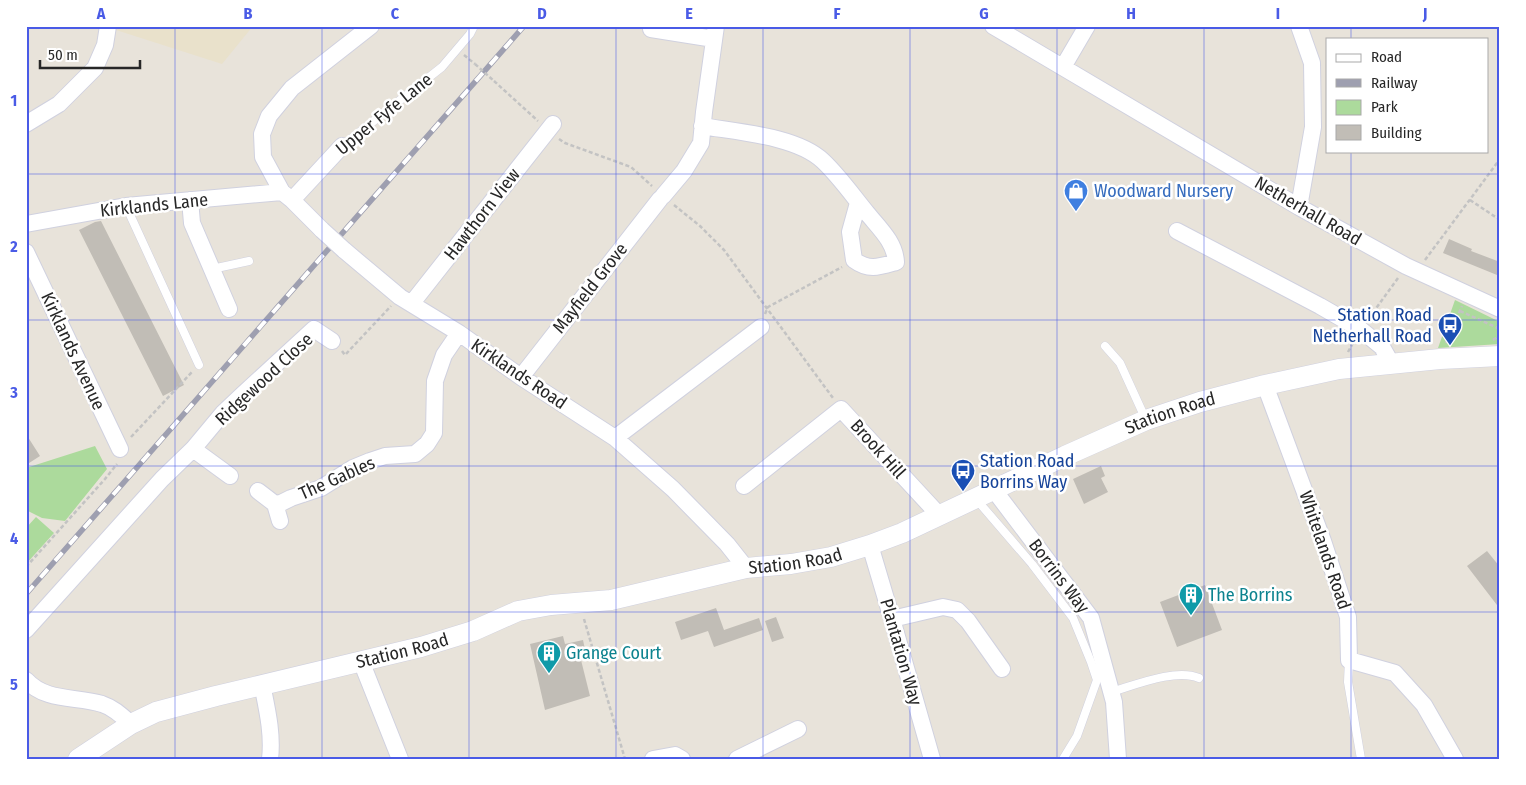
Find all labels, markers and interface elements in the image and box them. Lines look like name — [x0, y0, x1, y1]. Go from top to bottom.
text: A — [96, 4, 106, 23]
text: B — [244, 4, 253, 23]
text: C — [391, 4, 400, 23]
text: D — [537, 4, 547, 23]
text: E — [685, 4, 693, 23]
text: F — [833, 4, 841, 23]
text: G — [979, 4, 989, 23]
text: H — [1126, 4, 1136, 23]
text: I — [1276, 4, 1280, 23]
text: J — [1422, 4, 1427, 23]
scale bar — [40, 38, 140, 70]
legend — [1326, 38, 1488, 152]
text: 50 m — [48, 46, 78, 64]
text: Road — [1371, 48, 1402, 66]
street label: Upper Fyfe Lane — [331, 68, 437, 160]
text: Railway — [1371, 74, 1418, 92]
text: 1 — [11, 91, 17, 110]
text: Park — [1371, 98, 1398, 116]
text: Building — [1371, 124, 1422, 142]
street label: Hawthorn View — [439, 163, 525, 264]
street label: Netherhall Road — [1251, 172, 1365, 250]
shop icon: Woodward Nursery — [1063, 178, 1089, 212]
place label: Woodward Nursery — [1094, 180, 1233, 202]
street label: Kirklands Lane — [99, 188, 209, 222]
text: 2 — [9, 237, 18, 256]
street label: Mayfield Grove — [548, 238, 632, 338]
street label: Kirklands Avenue — [36, 289, 110, 413]
place label: Station Road Netherhall Road — [1312, 304, 1432, 347]
bus stop icon: Station Road Netherhall Road — [1437, 312, 1463, 346]
street label: Ridgewood Close — [211, 328, 317, 430]
street label: Kirklands Road — [467, 334, 571, 414]
text: 3 — [9, 383, 18, 402]
street label: Station Road — [1121, 387, 1218, 439]
street label: Brook Hill — [846, 415, 910, 483]
place label: Station Road Borrins Way — [980, 450, 1074, 493]
street label: The Gables — [296, 451, 379, 505]
bus stop icon: Station Road Borrins Way — [950, 458, 976, 492]
street label: Whitelands Road — [1294, 488, 1356, 612]
text: 4 — [10, 529, 18, 548]
street label: Borrins Way — [1024, 535, 1094, 617]
street label: Station Road — [748, 543, 845, 579]
building icon: The Borrins — [1178, 582, 1204, 616]
place label: The Borrins — [1208, 584, 1293, 606]
street label: Plantation Way — [875, 596, 927, 708]
street label: Station Road — [354, 628, 451, 673]
building icon: Grange Court — [536, 640, 562, 674]
place label: Grange Court — [566, 642, 662, 664]
text: 5 — [10, 675, 18, 694]

